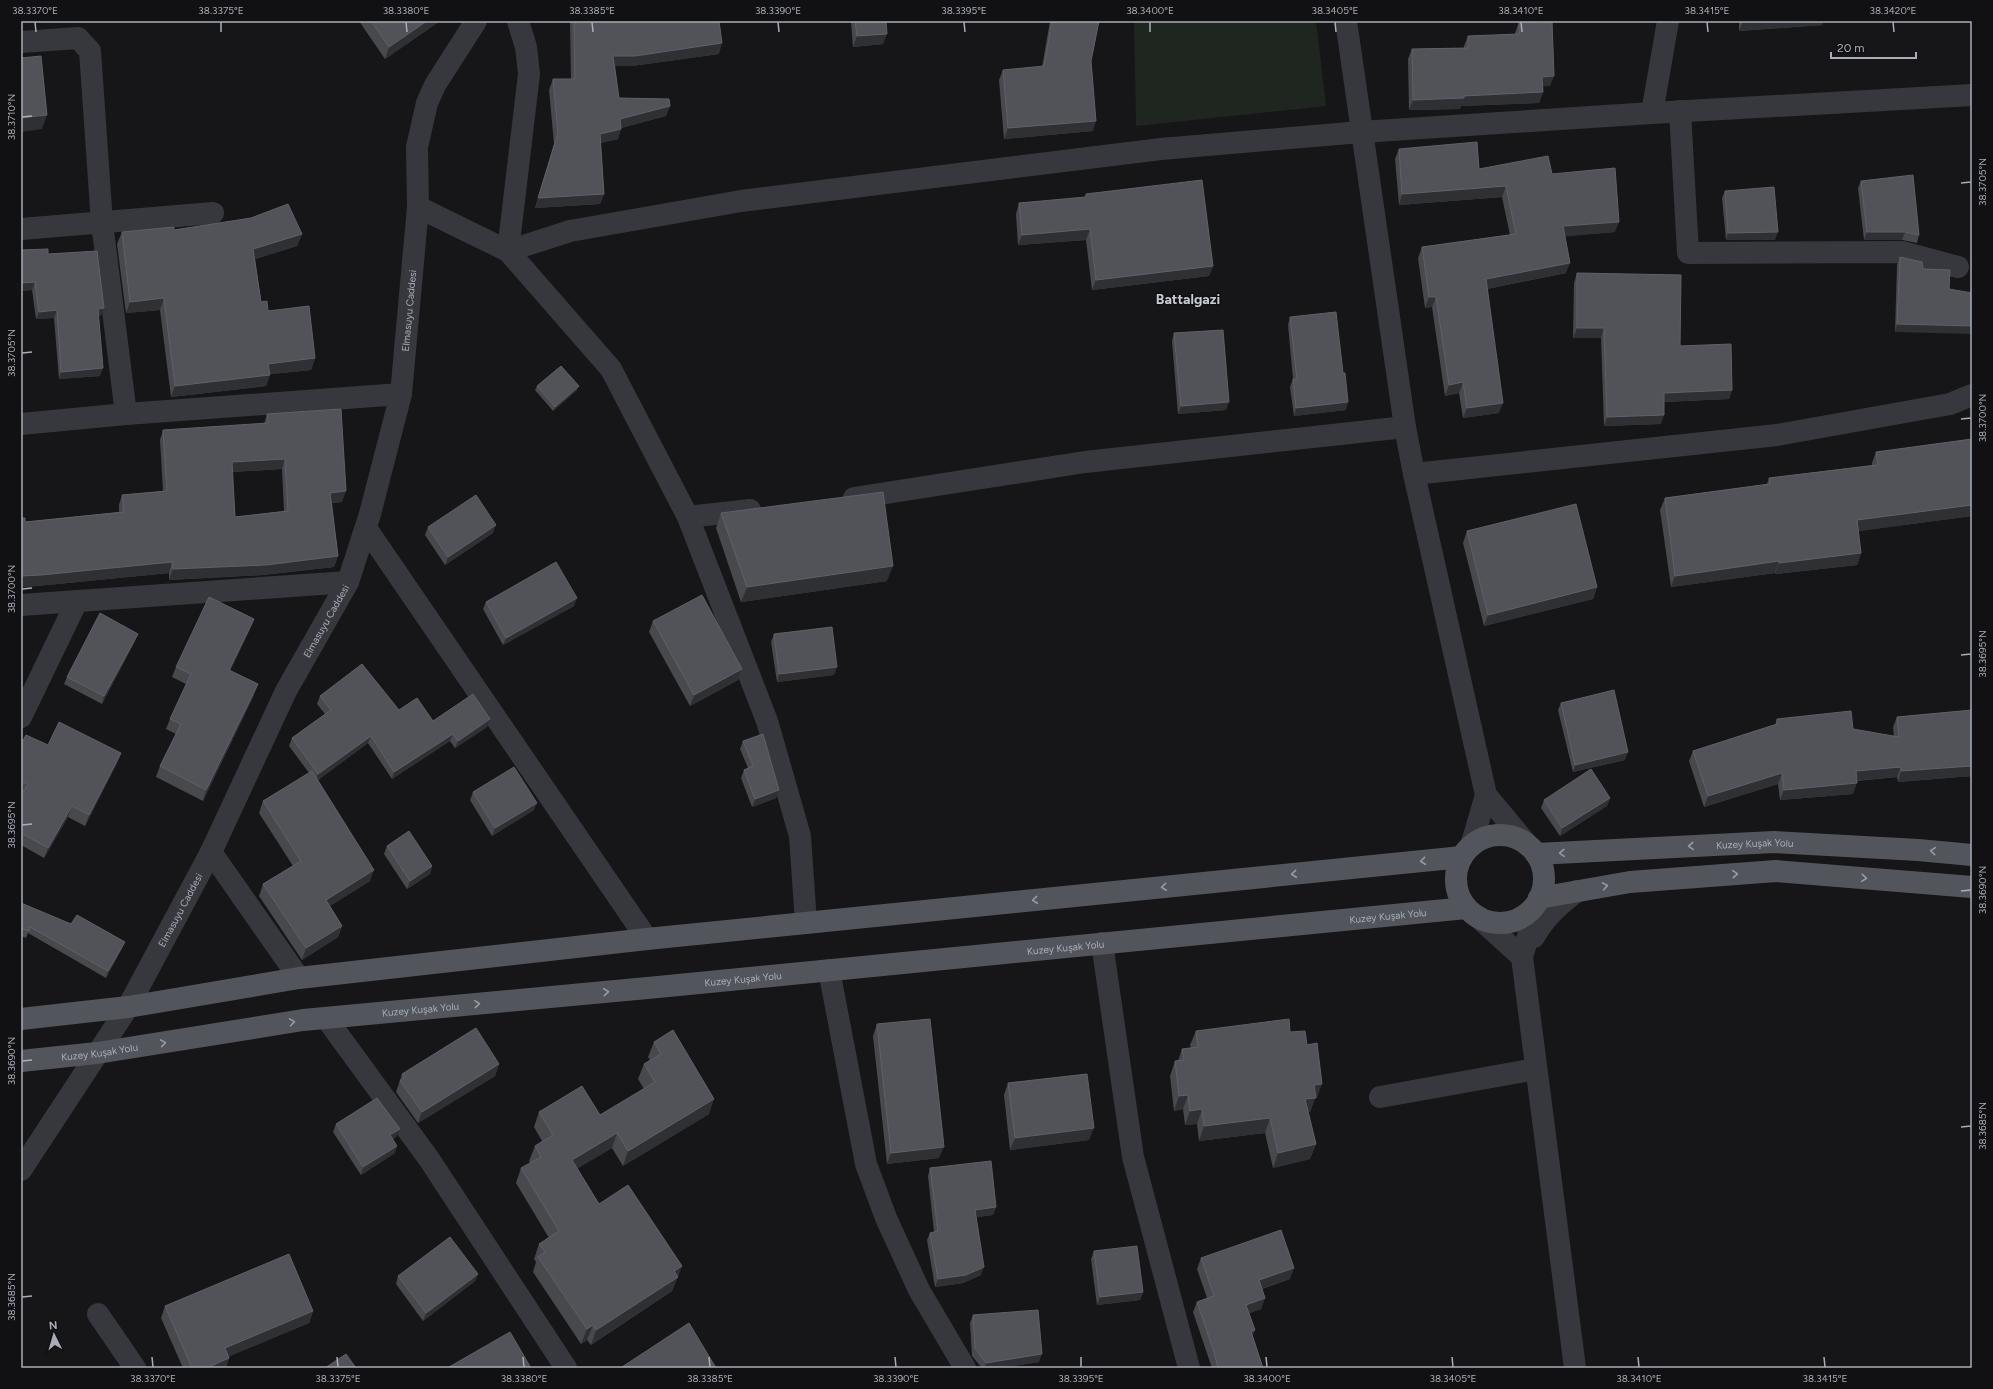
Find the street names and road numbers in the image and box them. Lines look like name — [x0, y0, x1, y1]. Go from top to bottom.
street label: Elmasuyu Caddesi — [398, 269, 419, 352]
street label: Elmasuyu Caddesi — [300, 582, 352, 660]
street label: Kuzey Kuşak Yolu — [1716, 835, 1794, 851]
street label: Elmasuyu Caddesi — [155, 871, 205, 949]
street label: Kuzey Kuşak Yolu — [1349, 905, 1427, 926]
street label: Kuzey Kuşak Yolu — [1026, 937, 1105, 957]
street label: Kuzey Kuşak Yolu — [704, 968, 782, 989]
street label: Kuzey Kuşak Yolu — [381, 999, 460, 1019]
street label: Kuzey Kuşak Yolu — [60, 1040, 139, 1063]

